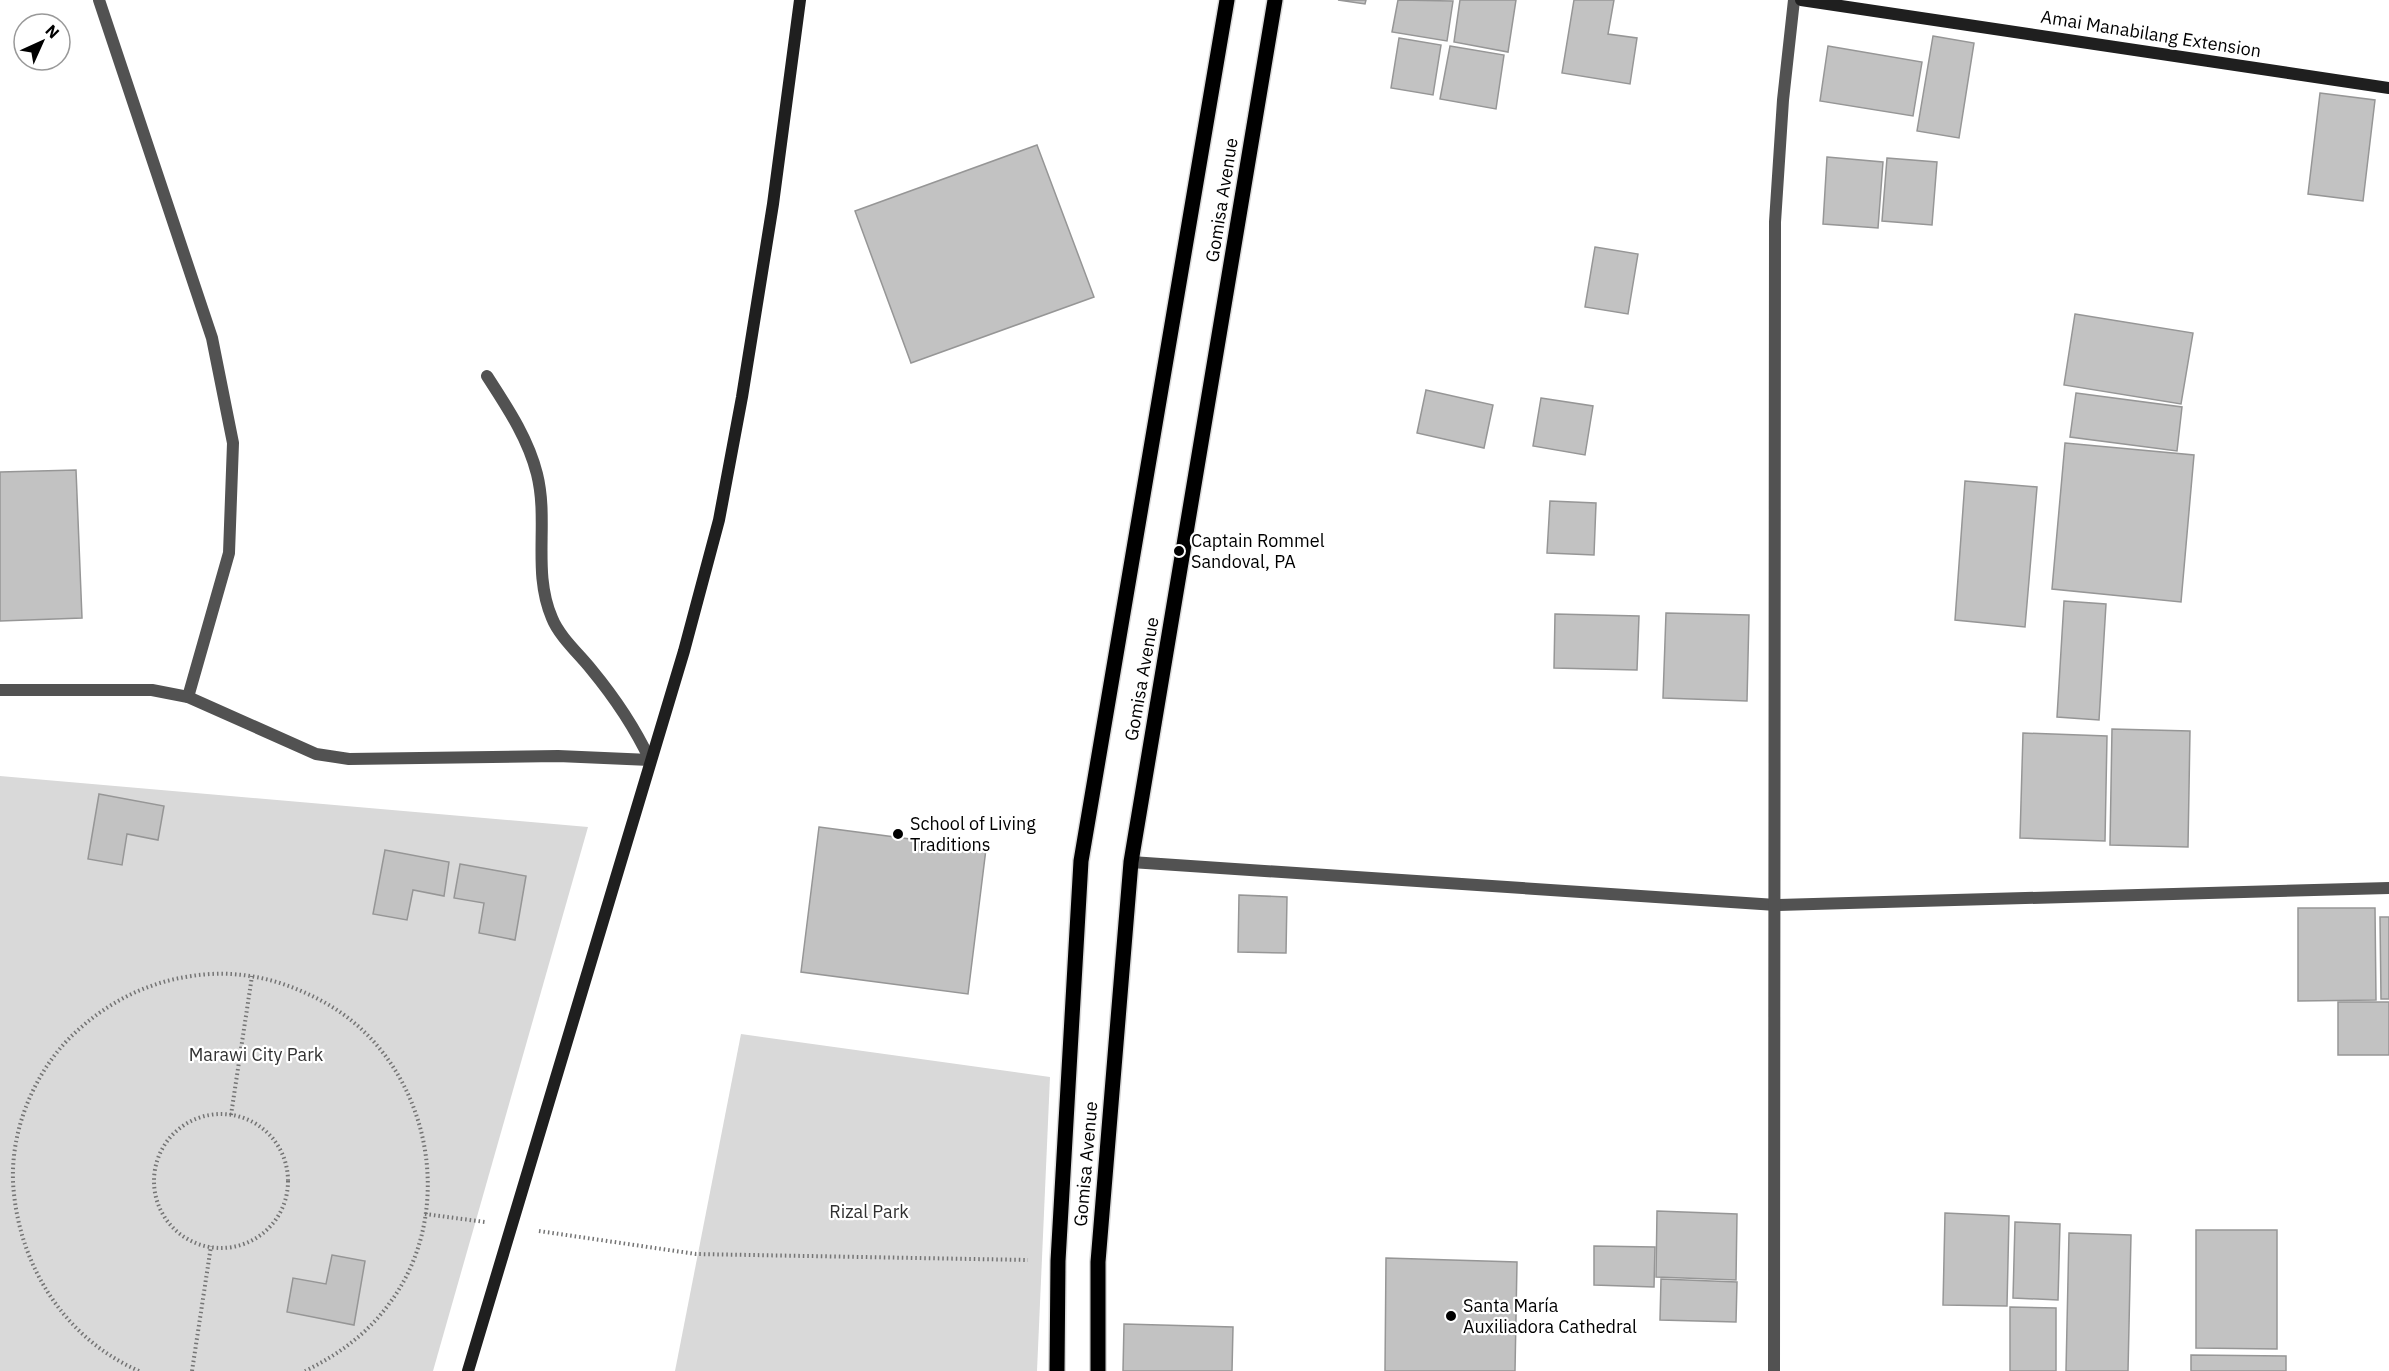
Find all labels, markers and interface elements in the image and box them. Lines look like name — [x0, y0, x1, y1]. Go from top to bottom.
street label: Amai Manabilang Extension — [2039, 5, 2263, 62]
north arrow — [12, 12, 72, 72]
text: N — [41, 20, 64, 43]
street label: Gomisa Avenue — [1200, 136, 1243, 264]
place label: Captain Rommel Sandoval, PA — [1191, 529, 1325, 573]
marker: Captain Rommel Sandoval, PA — [1172, 544, 1186, 558]
street label: Gomisa Avenue — [1119, 615, 1164, 743]
place label: School of Living Traditions — [910, 812, 1036, 856]
marker: School of Living Traditions — [891, 827, 905, 841]
park label: Marawi City Park — [189, 1043, 324, 1066]
street label: Gomisa Avenue — [1069, 1100, 1102, 1227]
park label: Rizal Park — [829, 1200, 909, 1223]
place label: Santa María Auxiliadora Cathedral — [1463, 1294, 1637, 1338]
marker: Santa María Auxiliadora Cathedral — [1444, 1309, 1458, 1323]

